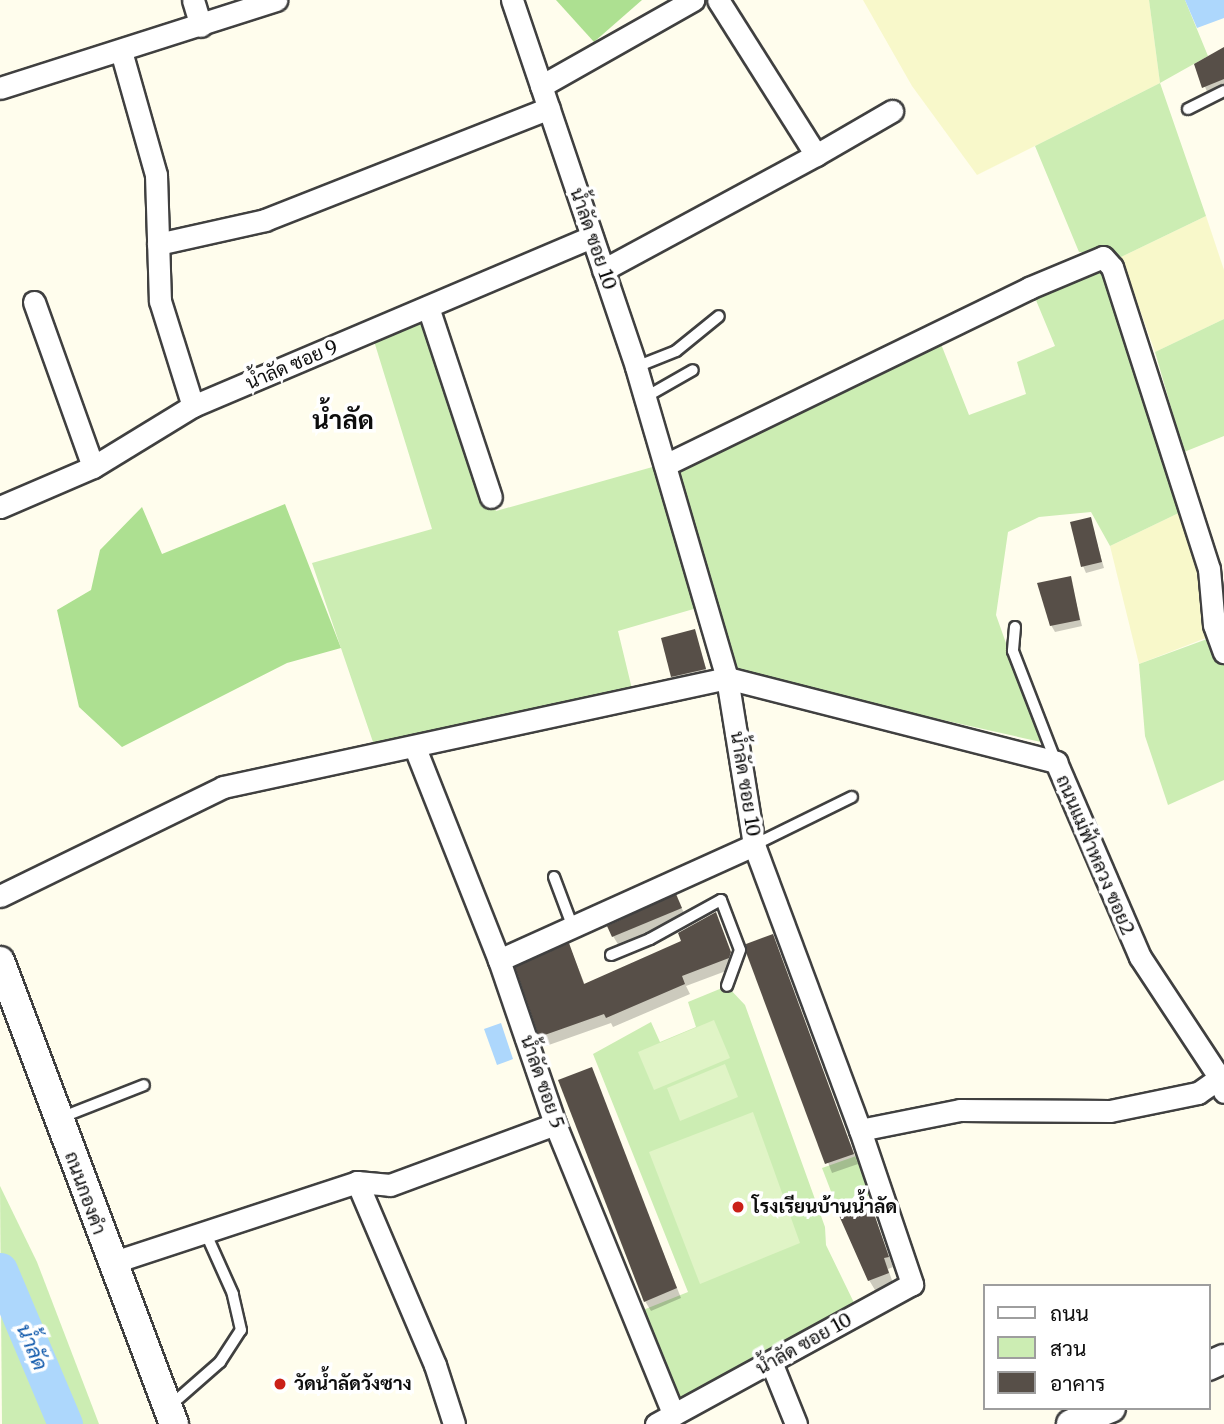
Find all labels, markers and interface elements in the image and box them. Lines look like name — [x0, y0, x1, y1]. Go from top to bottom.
street label: น้ำลัด ซอย 10 — [565, 185, 621, 293]
street label: น้ำลัด ซอย 9 — [243, 335, 341, 395]
district label: น้ำลัด — [312, 404, 374, 436]
street label: น้ำลัด ซอย 10 — [725, 730, 765, 838]
street label: ถนนแม่ฟ้าหลวง ซอย2 — [1051, 771, 1139, 939]
street label: น้ำลัด ซอย 5 — [515, 1032, 569, 1132]
street label: ถนนกองคำ — [59, 1148, 111, 1238]
place label: โรงเรียนบ้านน้ำลัด — [752, 1196, 897, 1218]
marker: โรงเรียนบ้านน้ำลัด — [730, 1199, 746, 1215]
legend — [982, 1284, 1210, 1410]
text: ถนน — [1050, 1300, 1089, 1327]
street label: น้ำลัด ซอย 10 — [752, 1308, 856, 1380]
water label: น้ำลัด — [11, 1320, 53, 1374]
text: สวน — [1050, 1335, 1086, 1362]
text: อาคาร — [1050, 1370, 1106, 1397]
place label: วัดน้ำลัดวังซาง — [294, 1373, 412, 1395]
marker: วัดน้ำลัดวังซาง — [272, 1376, 288, 1392]

